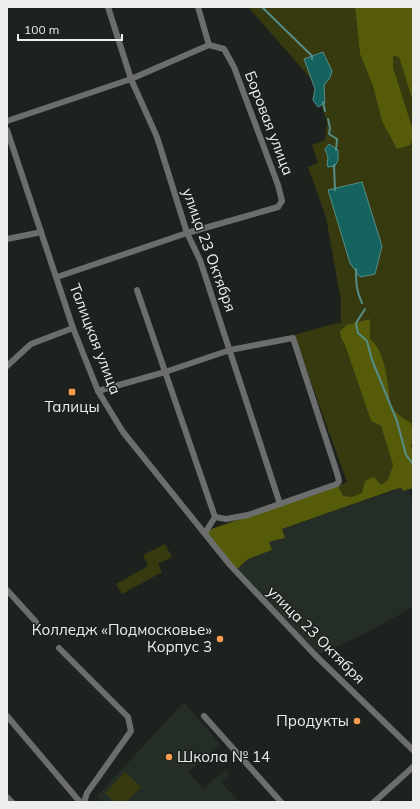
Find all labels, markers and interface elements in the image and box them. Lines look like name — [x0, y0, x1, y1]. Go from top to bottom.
scale bar — [18, 16, 122, 42]
text: 100 m — [24, 22, 59, 37]
street label: Боровая улица — [241, 68, 298, 178]
street label: улица 23 Октября — [178, 185, 241, 314]
street label: Талицкая улица — [66, 281, 125, 397]
marker: Талицы — [67, 387, 77, 397]
place label: Талицы — [44, 397, 100, 416]
street label: улица 23 Октября — [264, 582, 369, 687]
place label: Колледж «Подмосковье» Корпус 3 — [32, 620, 212, 656]
marker: Колледж «Подмосковье» Корпус 3 — [215, 634, 225, 644]
place label: Продукты — [276, 711, 349, 730]
marker: Продукты — [352, 716, 362, 726]
place label: Школа № 14 — [177, 747, 270, 766]
marker: Школа № 14 — [164, 752, 174, 762]

